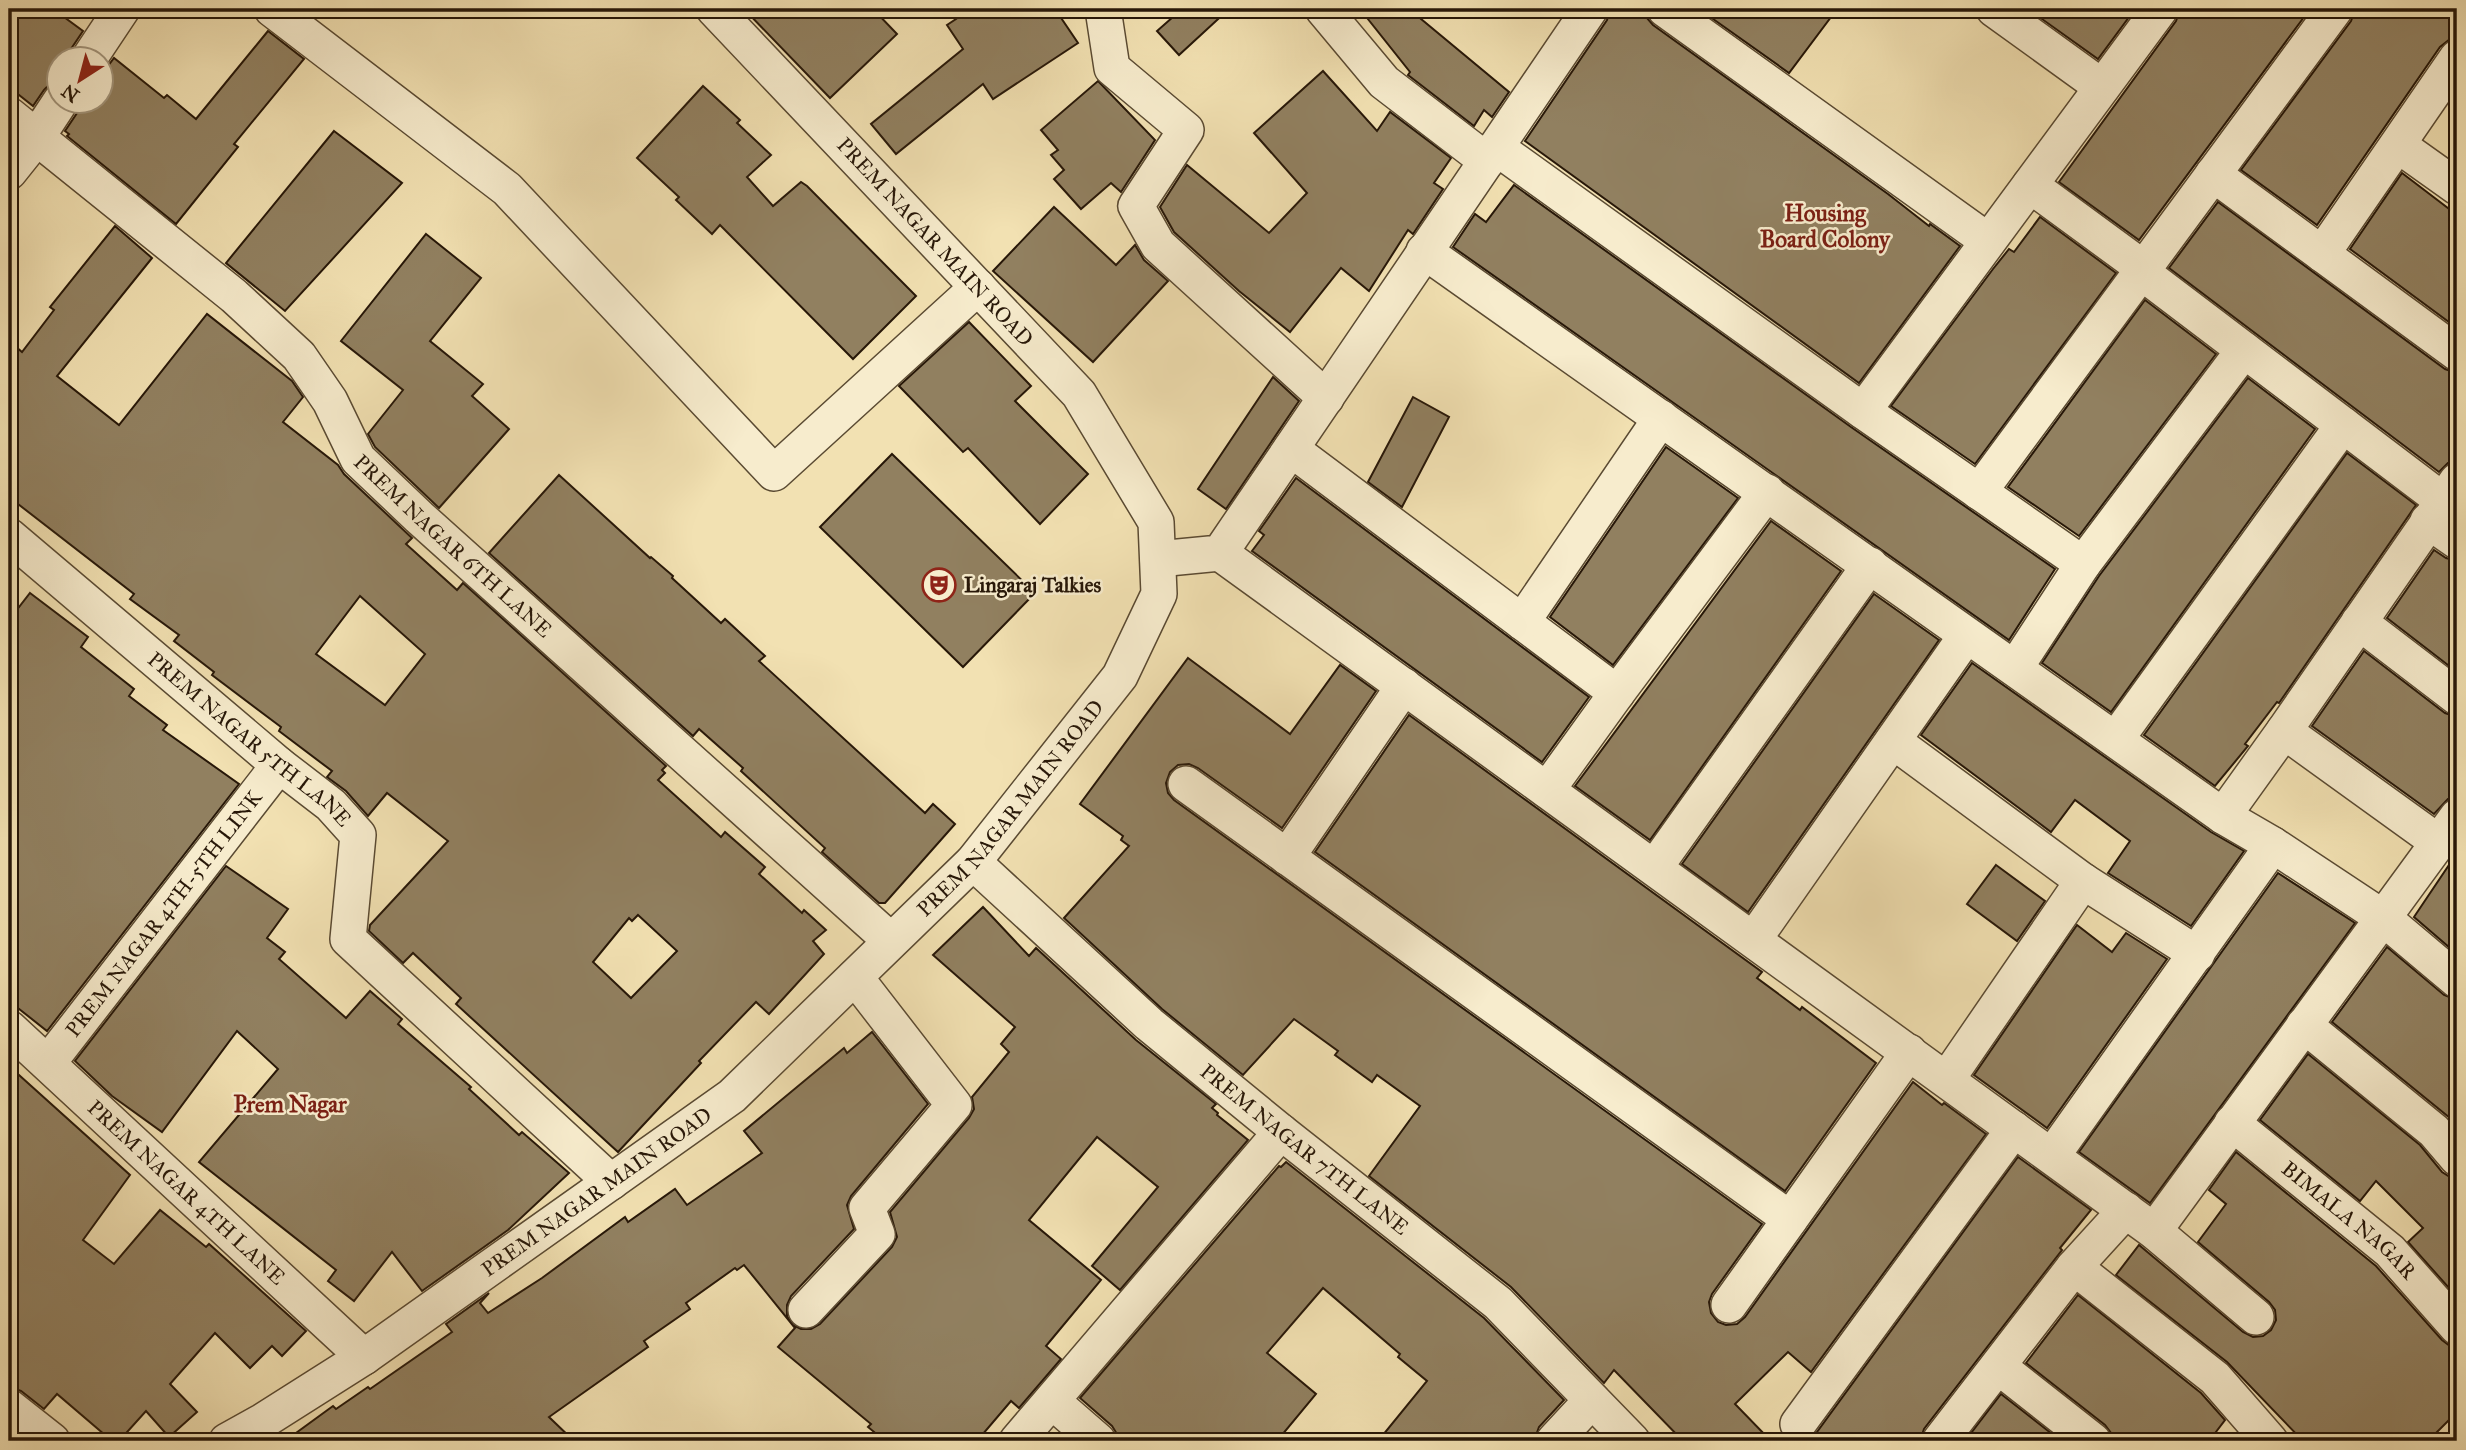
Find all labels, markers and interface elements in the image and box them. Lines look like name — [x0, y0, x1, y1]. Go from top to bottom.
north arrow — [46, 46, 116, 116]
text: N — [57, 79, 84, 107]
street label: PREM NAGAR MAIN ROAD — [831, 132, 1039, 352]
district label: Housing Board Colony — [1760, 199, 1891, 254]
street label: PREM NAGAR 6TH LANE — [348, 449, 557, 643]
theatre icon: Lingaraj Talkies — [920, 566, 958, 604]
place label: Lingaraj Talkies — [964, 572, 1102, 598]
street label: PREM NAGAR 5TH LANE — [142, 646, 357, 832]
street label: PREM NAGAR MAIN ROAD — [912, 694, 1109, 922]
street label: PREM NAGAR 4TH-5TH LINK — [60, 784, 268, 1042]
street label: PREM NAGAR 7TH LANE — [1195, 1058, 1414, 1241]
district label: Prem Nagar — [233, 1090, 347, 1119]
street label: PREM NAGAR 4TH LANE — [82, 1095, 291, 1290]
street label: PREM NAGAR MAIN ROAD — [477, 1101, 717, 1282]
street label: BIMALA NAGAR — [2276, 1155, 2422, 1285]

